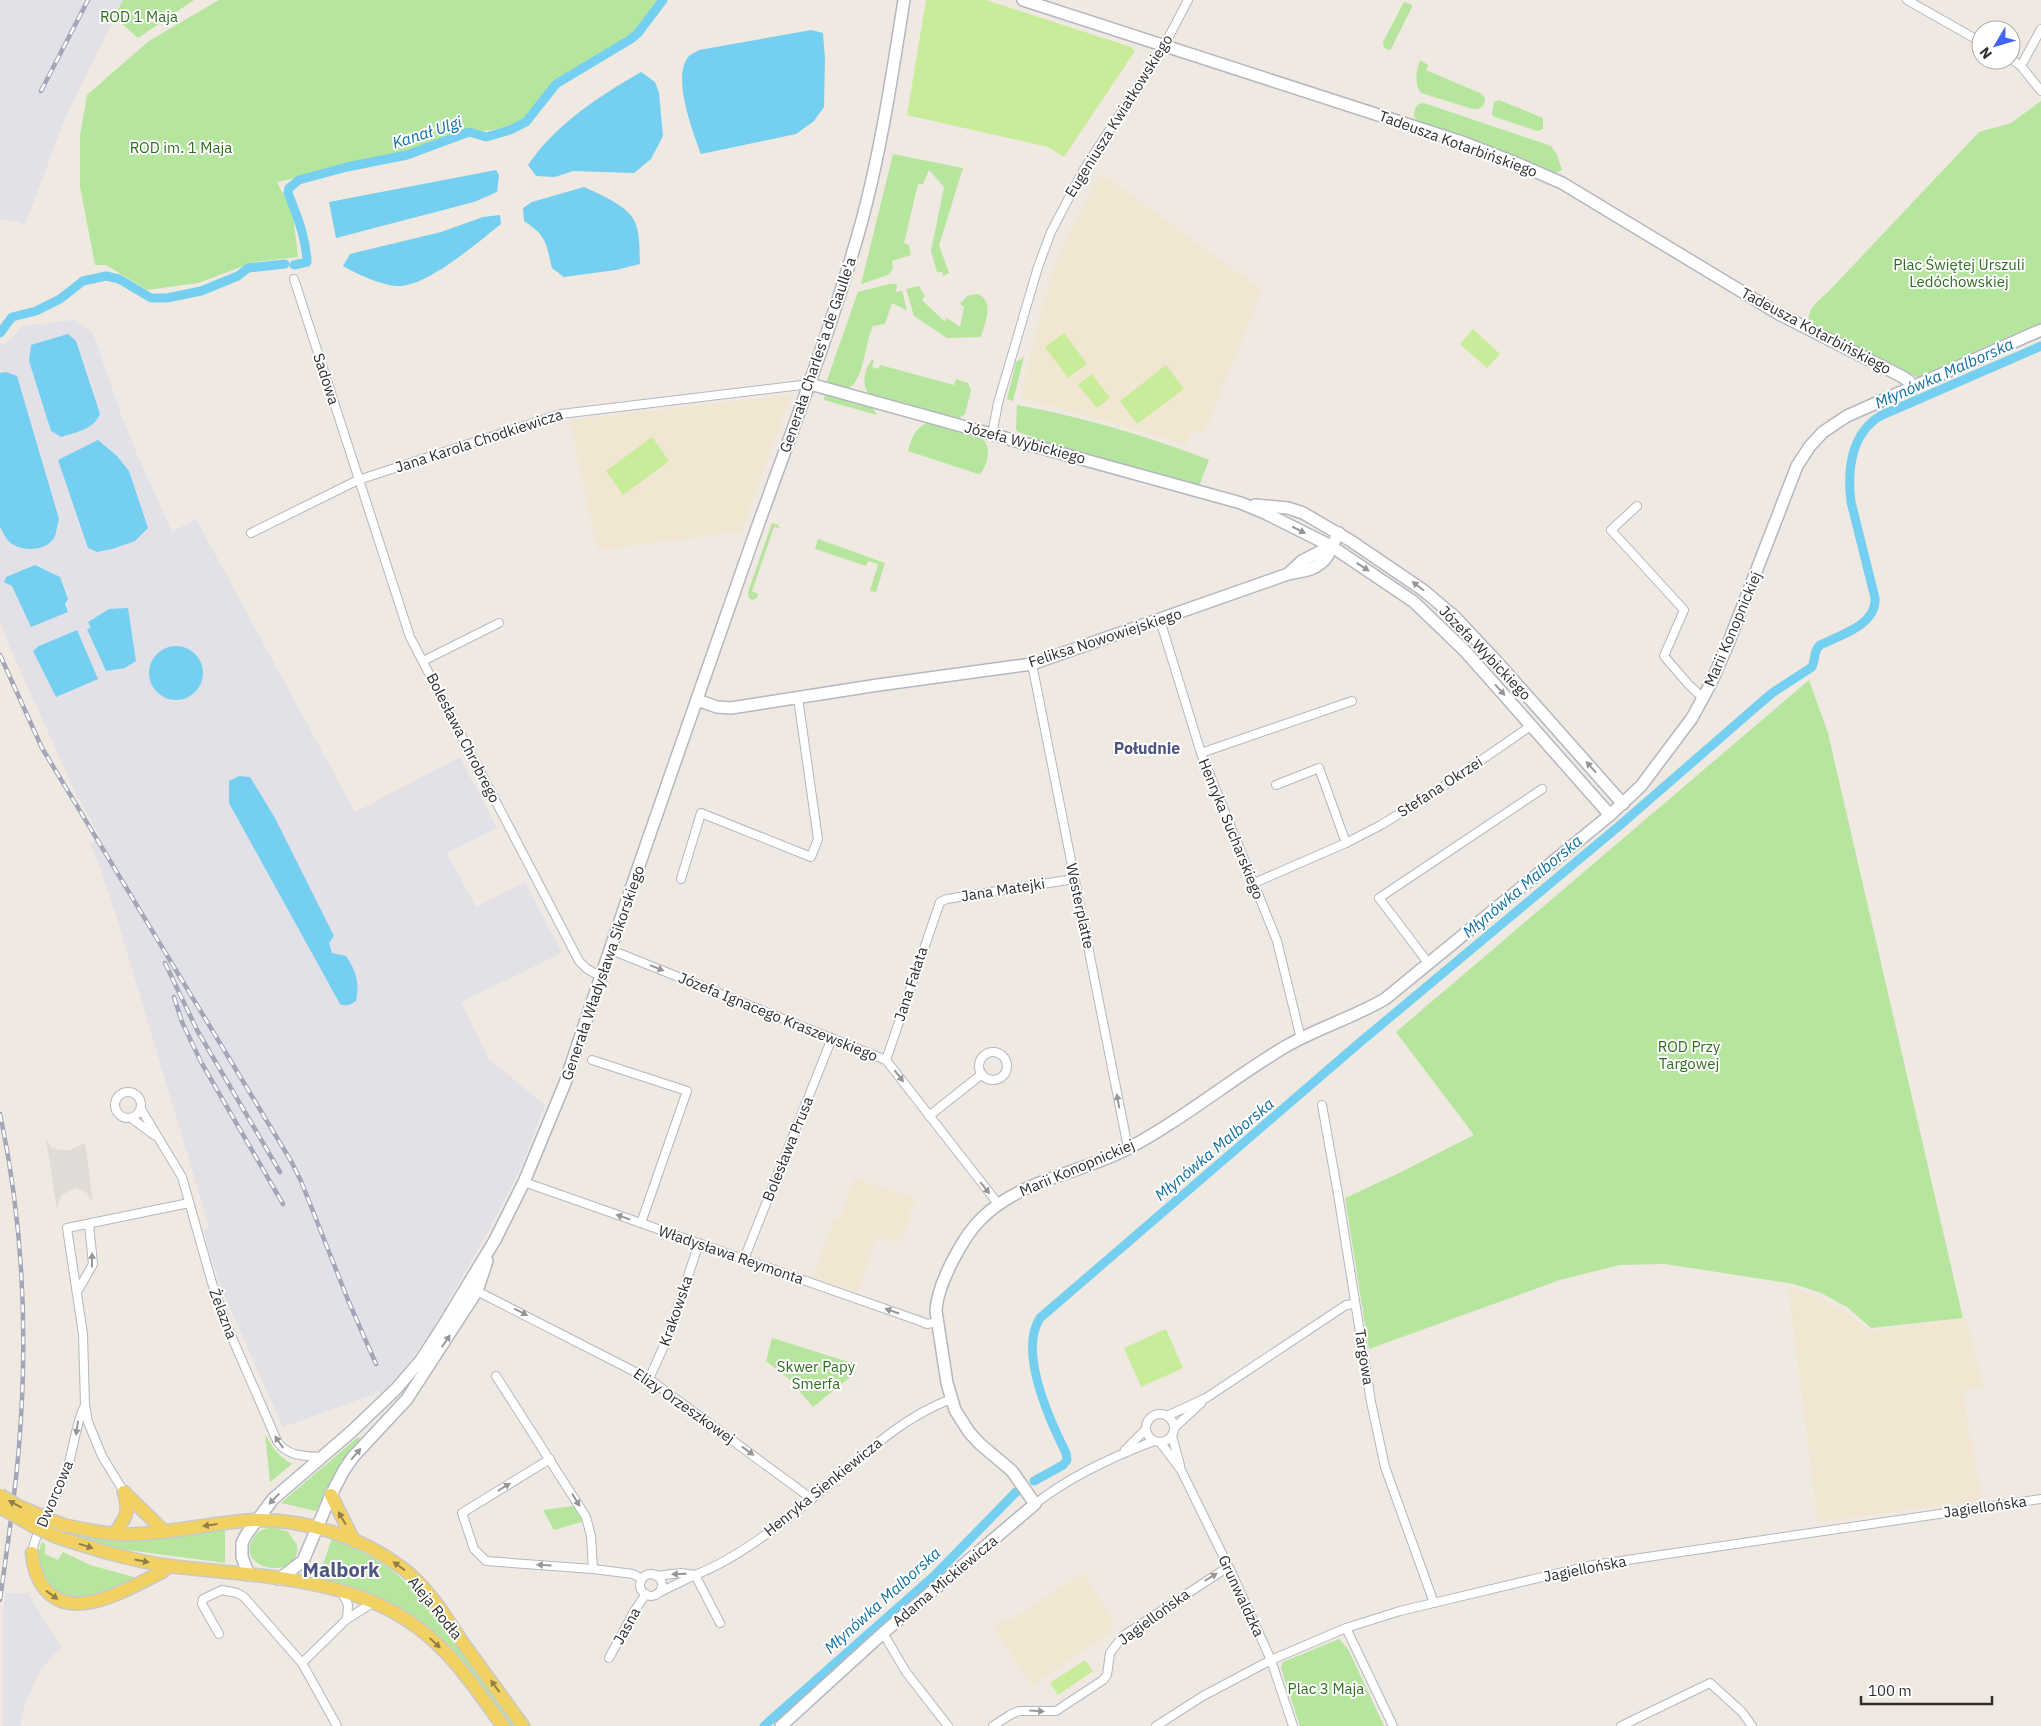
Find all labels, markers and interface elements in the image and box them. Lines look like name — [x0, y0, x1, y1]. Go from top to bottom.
park label: ROD 1 Maja — [100, 7, 178, 26]
north arrow — [1971, 20, 2021, 70]
street label: Eugeniusza Kwiatkowskiego — [1061, 31, 1177, 201]
text: N — [1976, 43, 1996, 63]
street label: Tadeusza Kotarbińskiego — [1376, 106, 1540, 181]
water label: Kanał Ulgi — [390, 111, 465, 153]
park label: ROD im. 1 Maja — [130, 138, 232, 157]
street label: Generała Charles'a de Gaulle'a — [775, 255, 860, 455]
park label: Plac Świętej Urszuli Ledóchowskiej — [1893, 255, 2025, 291]
street label: Tadeusza Kotarbińskiego — [1738, 283, 1895, 378]
water label: Młynówka Malborska — [1872, 333, 2016, 413]
street label: Sadowa — [309, 351, 344, 407]
street label: Jana Karola Chodkiewicza — [393, 404, 565, 477]
street label: Józefa Wybickiego — [963, 417, 1088, 468]
one-way arrow — [1292, 526, 1306, 534]
one-way arrow — [1357, 562, 1370, 572]
street label: Marii Konopnickiej — [1700, 568, 1765, 689]
one-way arrow — [1411, 581, 1425, 591]
street label: Józefa Wybickiego — [1435, 601, 1535, 704]
street label: Feliksa Nowowiejskiego — [1026, 604, 1184, 671]
street label: Bolesława Chrobrego — [422, 670, 504, 806]
one-way arrow — [1495, 683, 1506, 696]
district label: Południe — [1114, 738, 1180, 758]
street label: Stefana Okrzei — [1393, 752, 1486, 821]
street label: Henryka Sucharskiego — [1195, 756, 1268, 902]
one-way arrow — [1585, 761, 1596, 774]
water label: Młynówka Malborska — [1458, 830, 1586, 942]
street label: Westerplatte — [1062, 861, 1099, 950]
street label: Generała Władysława Sikorskiego — [557, 863, 648, 1083]
street label: Jana Matejki — [960, 873, 1046, 906]
street label: Jana Fałata — [890, 944, 931, 1023]
one-way arrow — [650, 964, 665, 972]
street label: Józefa Ignacego Kraszewskiego — [676, 968, 881, 1065]
park label: ROD Przy Targowej — [1658, 1037, 1721, 1073]
one-way arrow — [893, 1069, 904, 1082]
one-way arrow — [1114, 1092, 1122, 1108]
water label: Młynówka Malborska — [1150, 1093, 1278, 1205]
street label: Bolesława Prusa — [758, 1094, 817, 1204]
street label: Marii Konopnickiej — [1016, 1135, 1137, 1200]
one-way arrow — [980, 1181, 991, 1194]
one-way arrow — [615, 1213, 630, 1220]
street label: Władysława Reymonta — [656, 1221, 806, 1288]
one-way arrow — [88, 1252, 96, 1268]
street label: Krakowska — [655, 1273, 696, 1349]
street label: Żelazna — [205, 1286, 242, 1342]
one-way arrow — [884, 1307, 899, 1314]
one-way arrow — [514, 1309, 528, 1317]
street label: Targowa — [1351, 1328, 1378, 1386]
one-way arrow — [441, 1335, 451, 1348]
park label: Skwer Papy Smerfa — [777, 1357, 856, 1393]
street label: Elizy Orzeszkowej — [630, 1364, 739, 1448]
one-way arrow — [73, 1420, 81, 1436]
street label: Henryka Sienkiewicza — [760, 1433, 886, 1540]
one-way arrow — [274, 1435, 284, 1449]
one-way arrow — [741, 1446, 754, 1457]
one-way arrow — [351, 1447, 362, 1460]
street label: Dworcowa — [32, 1458, 77, 1530]
one-way arrow — [498, 1482, 511, 1492]
street label: Jagiellońska — [1942, 1491, 2028, 1522]
one-way arrow — [268, 1492, 280, 1504]
one-way arrow — [571, 1494, 580, 1507]
one-way arrow — [8, 1500, 22, 1508]
one-way arrow — [338, 1511, 346, 1526]
one-way arrow — [202, 1521, 218, 1529]
street label: Adama Mickiewicza — [888, 1531, 1001, 1630]
water label: Młynówka Malborska — [820, 1542, 944, 1658]
one-way arrow — [79, 1543, 94, 1551]
street label: Jagiellońska — [1542, 1551, 1628, 1586]
street label: Grunwaldzka — [1214, 1552, 1269, 1640]
district label: Malbork — [303, 1556, 380, 1583]
one-way arrow — [134, 1557, 150, 1565]
one-way arrow — [392, 1561, 406, 1571]
one-way arrow — [536, 1561, 552, 1569]
one-way arrow — [671, 1570, 687, 1578]
street label: Aleja Rodła — [404, 1572, 467, 1643]
one-way arrow — [1205, 1572, 1218, 1581]
street label: Jagiellońska — [1114, 1584, 1193, 1649]
one-way arrow — [45, 1590, 59, 1600]
street label: Jasna — [609, 1604, 644, 1648]
one-way arrow — [429, 1637, 442, 1648]
scale bar — [1861, 1674, 1992, 1706]
one-way arrow — [490, 1679, 500, 1693]
park label: Plac 3 Maja — [1288, 1679, 1364, 1698]
text: 100 m — [1868, 1681, 1912, 1700]
one-way arrow — [1030, 1708, 1046, 1716]

